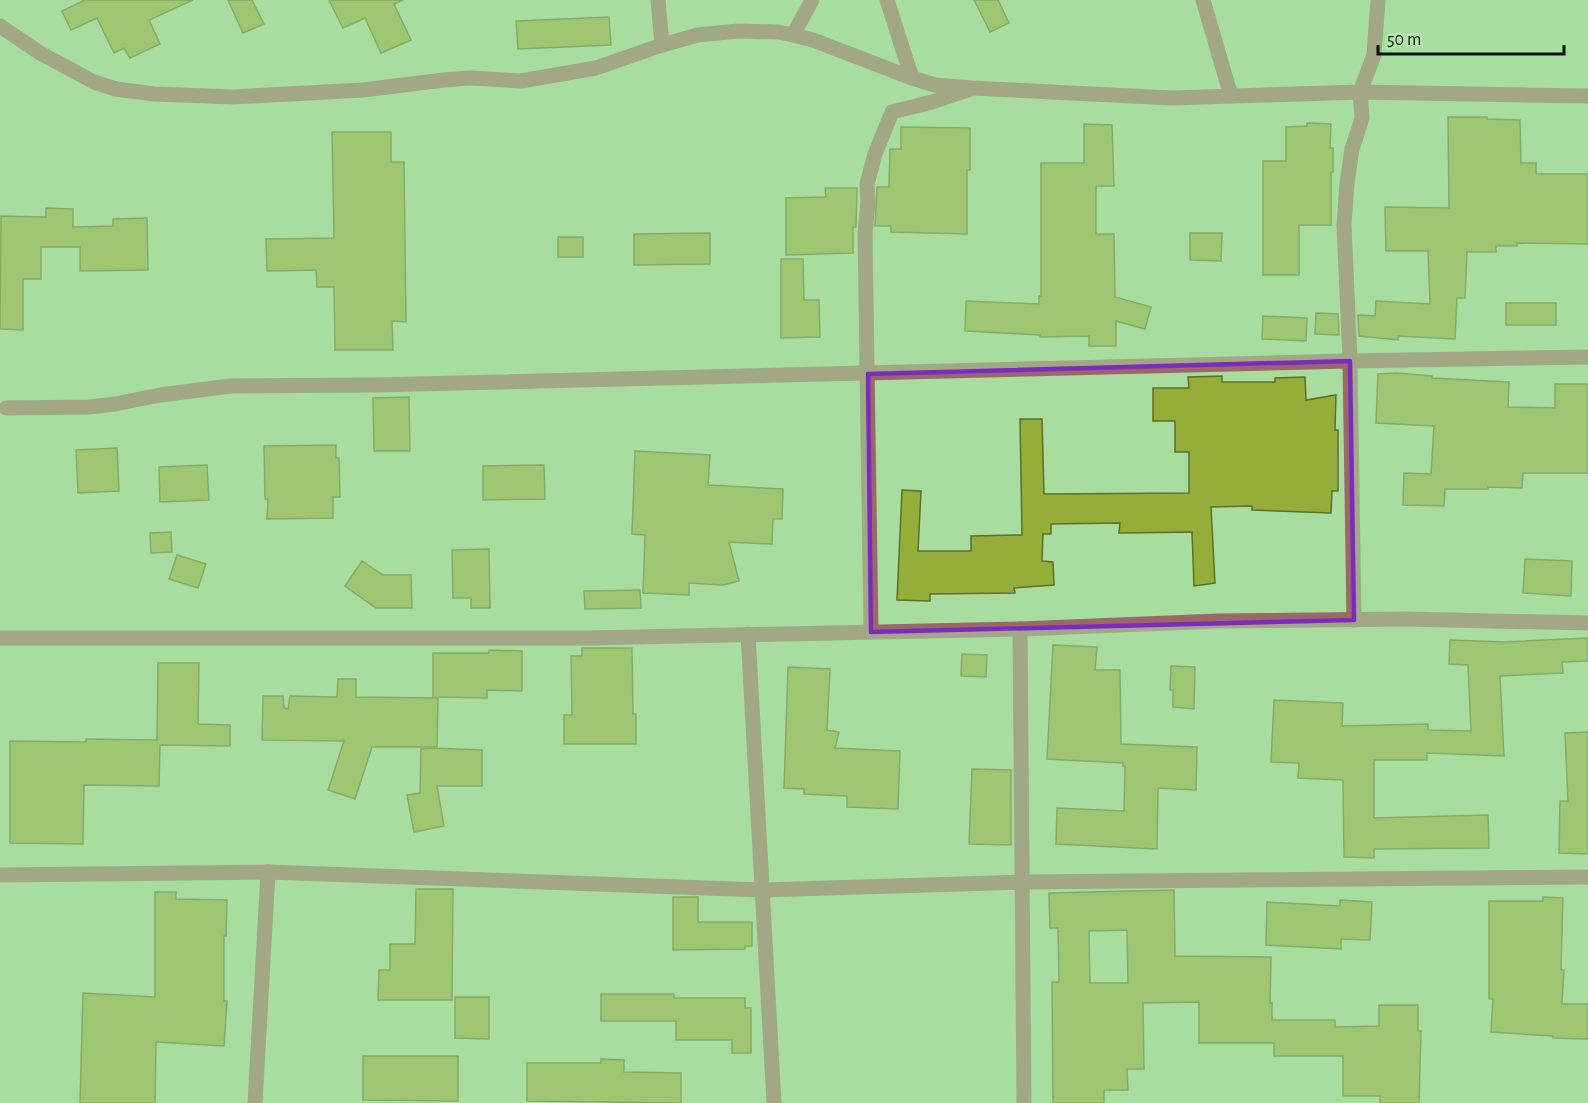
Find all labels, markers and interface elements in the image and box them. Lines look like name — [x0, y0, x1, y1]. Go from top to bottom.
scale bar — [1378, 18, 1564, 56]
text: 50 m — [1387, 31, 1421, 49]

